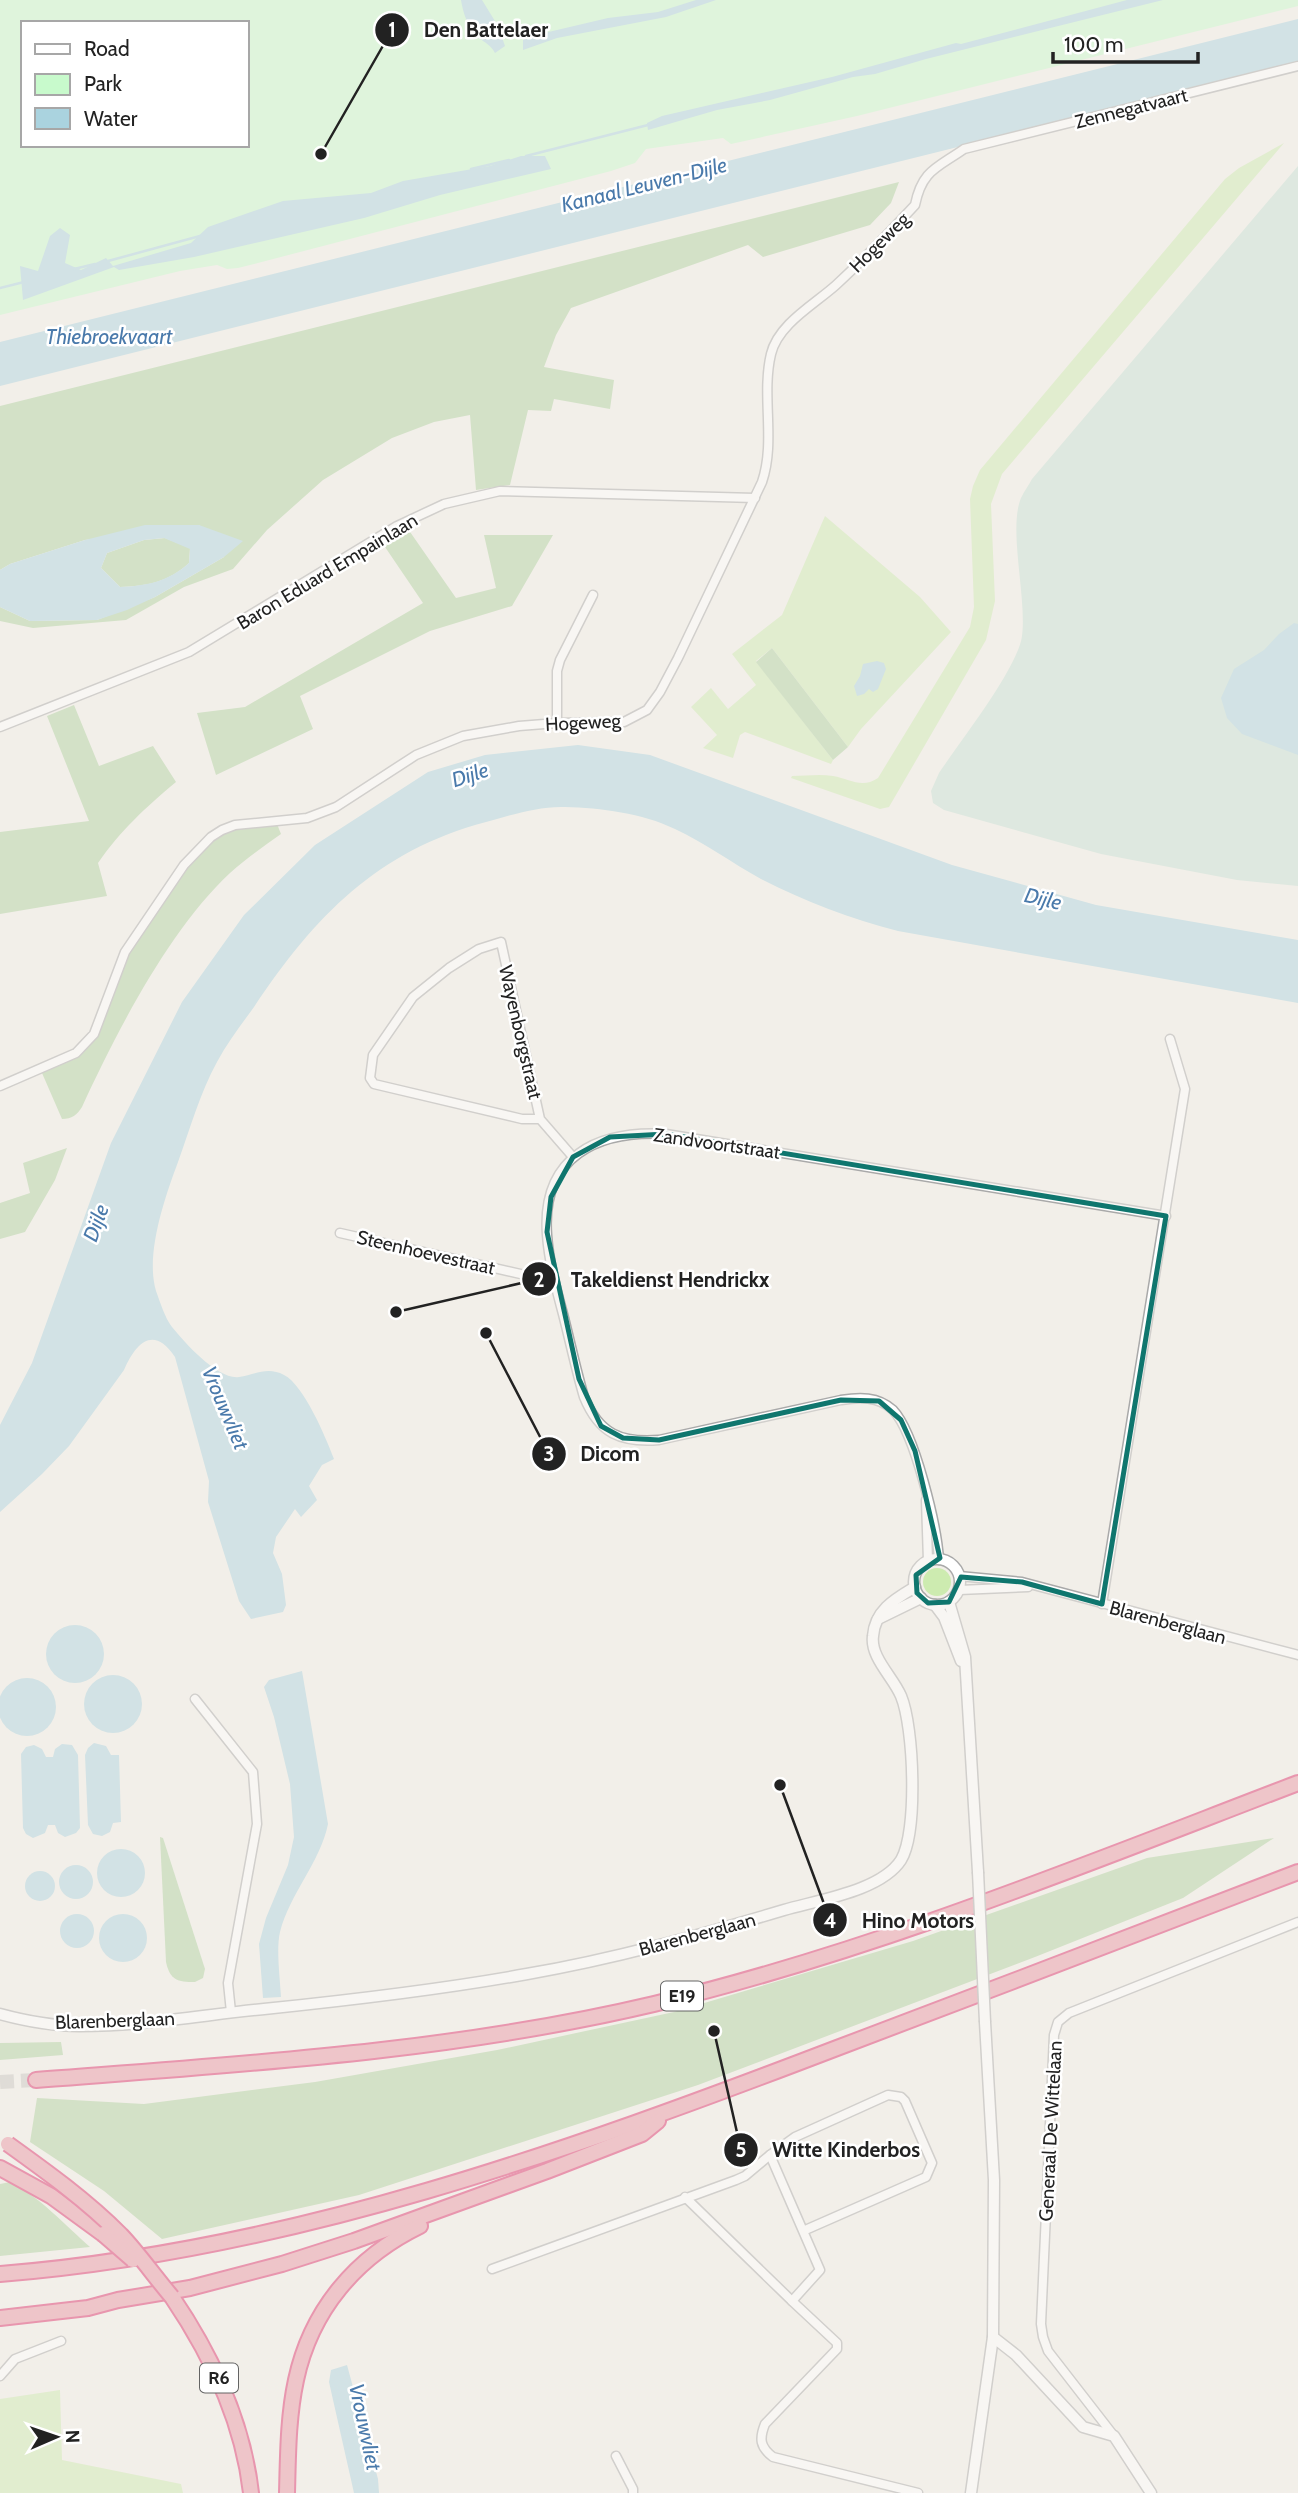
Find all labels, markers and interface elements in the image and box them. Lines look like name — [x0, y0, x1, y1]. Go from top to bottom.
callout: Den Battelaer — [375, 9, 562, 51]
text: 1 — [388, 17, 396, 42]
text: Den Battelaer — [424, 17, 548, 42]
legend — [21, 21, 248, 147]
scale bar — [1053, 21, 1198, 65]
text: 100 m — [1064, 32, 1123, 57]
text: Road — [84, 36, 130, 61]
text: Park — [84, 71, 122, 96]
street label: Zennegatvaart — [1072, 83, 1190, 134]
text: Water — [84, 106, 138, 131]
water label: Kanaal Leuven-Dijle — [558, 152, 730, 218]
street label: Hogeweg — [844, 207, 915, 277]
water label: Thiebroekvaart — [46, 324, 173, 349]
street label: Baron Eduard Empainlaan — [233, 508, 422, 635]
street label: Hogeweg — [545, 709, 622, 736]
water label: Dijle — [448, 757, 492, 793]
water label: Dijle — [1022, 882, 1065, 916]
street label: Wayenborgstraat — [494, 963, 547, 1102]
street label: Zandvoortstraat — [652, 1123, 782, 1164]
water label: Dijle — [77, 1201, 115, 1245]
street label: Steenhoevestraat — [355, 1225, 498, 1280]
callout: Takeldienst Hendrickx — [521, 1258, 783, 1300]
text: 2 — [533, 1267, 545, 1292]
text: Takeldienst Hendrickx — [571, 1267, 770, 1292]
water label: Vrouwvliet — [197, 1363, 254, 1454]
callout: Dicom — [531, 1433, 654, 1475]
text: 3 — [543, 1441, 555, 1466]
text: Dicom — [580, 1441, 640, 1466]
street label: Blarenberglaan — [1107, 1596, 1229, 1649]
callout: Hino Motors — [812, 1899, 988, 1941]
street label: Blarenberglaan — [636, 1908, 758, 1961]
text: 4 — [823, 1908, 837, 1933]
text: Hino Motors — [862, 1908, 974, 1933]
road number: E19 — [661, 1982, 703, 2010]
street label: Blarenberglaan — [55, 2007, 175, 2034]
street label: Generaal De Wittelaan — [1034, 2040, 1067, 2222]
callout: Witte Kinderbos — [723, 2129, 934, 2171]
text: 5 — [735, 2137, 747, 2162]
text: Witte Kinderbos — [772, 2137, 920, 2162]
road number: R6 — [200, 2364, 238, 2392]
water label: Vrouwvliet — [344, 2381, 387, 2473]
north arrow — [21, 2402, 91, 2472]
text: N — [61, 2429, 84, 2444]

